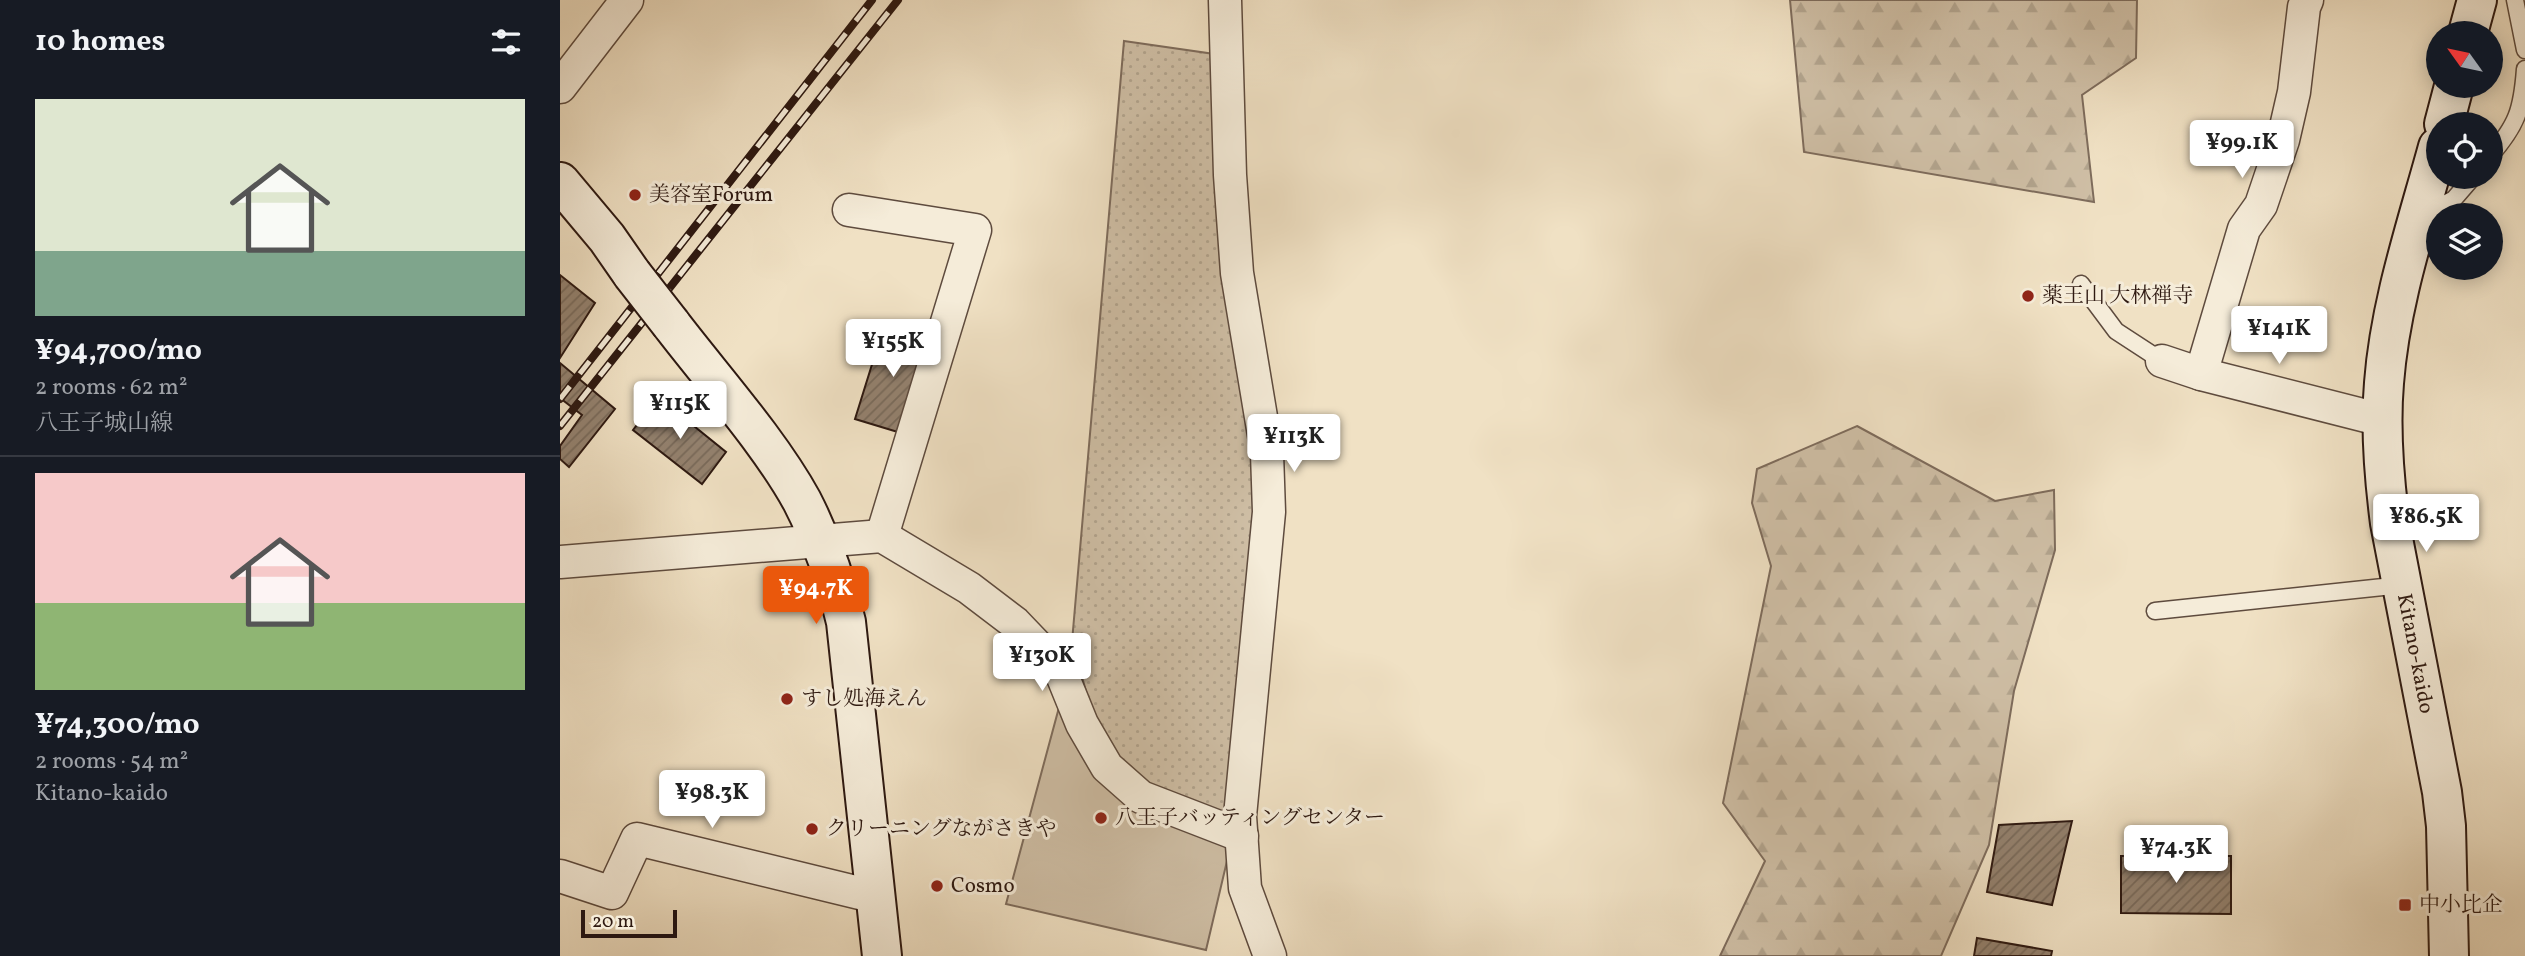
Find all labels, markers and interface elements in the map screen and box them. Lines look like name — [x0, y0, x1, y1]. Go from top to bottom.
text: 10 homes — [35, 21, 165, 63]
north arrow — [2426, 21, 2502, 98]
map controls — [2426, 21, 2503, 280]
icon: filters — [487, 23, 525, 61]
button: locate — [2426, 112, 2503, 189]
pin: ¥99.1K — [2185, 120, 2299, 180]
text: ¥99.1K — [2206, 127, 2278, 159]
icon: home — [217, 145, 343, 271]
place label: 美容室Forum — [649, 181, 773, 210]
marker: 美容室Forum — [627, 187, 643, 203]
button: layers — [2426, 203, 2503, 280]
place label: 薬王山 大林禅寺 — [2042, 282, 2193, 311]
marker: 薬王山 大林禅寺 — [2020, 288, 2036, 304]
pin: ¥141K — [2230, 306, 2328, 366]
text: ¥141K — [2247, 313, 2311, 345]
pin: ¥155K — [844, 320, 942, 379]
text: ¥155K — [862, 326, 924, 358]
text: ¥94,700/mo — [35, 330, 202, 372]
text: 2 rooms · 62 m² — [35, 372, 187, 404]
pin: ¥115K — [631, 382, 729, 441]
text: ¥115K — [650, 388, 710, 420]
text: 八王子城山線 — [35, 408, 173, 440]
pin: ¥113K — [1245, 414, 1343, 474]
text: ¥113K — [1263, 421, 1325, 453]
pin: ¥86.5K — [2369, 494, 2483, 554]
text: ¥86.5K — [2389, 501, 2463, 533]
icon: home — [217, 519, 343, 645]
pin: ¥94.7K — [759, 566, 873, 626]
text: ¥94.7K — [779, 573, 853, 605]
street label: Kitano-kaido — [2389, 591, 2441, 716]
pin: ¥130K — [993, 634, 1091, 693]
text: ¥130K — [1009, 640, 1075, 672]
place label: すし処海えん — [801, 685, 927, 714]
marker: すし処海えん — [779, 691, 795, 707]
text: ¥74,300/mo — [35, 704, 200, 746]
text: 2 rooms · 54 m² — [35, 746, 188, 778]
pin: ¥98.3K — [655, 770, 769, 830]
text: ¥98.3K — [675, 777, 749, 809]
text: Kitano-kaido — [35, 778, 168, 810]
place label: 八王子バッティングセンター — [1115, 804, 1385, 833]
marker: 八王子バッティングセンター — [1093, 810, 1109, 826]
place label: クリーニングながさきや — [826, 815, 1057, 844]
marker: クリーニングながさきや — [804, 821, 820, 837]
pin: ¥74.3K — [2119, 826, 2233, 885]
text: ¥74.3K — [2140, 832, 2212, 864]
place label: Cosmo — [951, 872, 1015, 901]
marker: Cosmo — [929, 878, 945, 894]
place label: 中小比企 — [2419, 891, 2503, 920]
marker: 中小比企 — [2397, 897, 2413, 913]
scale bar — [581, 907, 677, 939]
text: 20 m — [592, 909, 634, 935]

